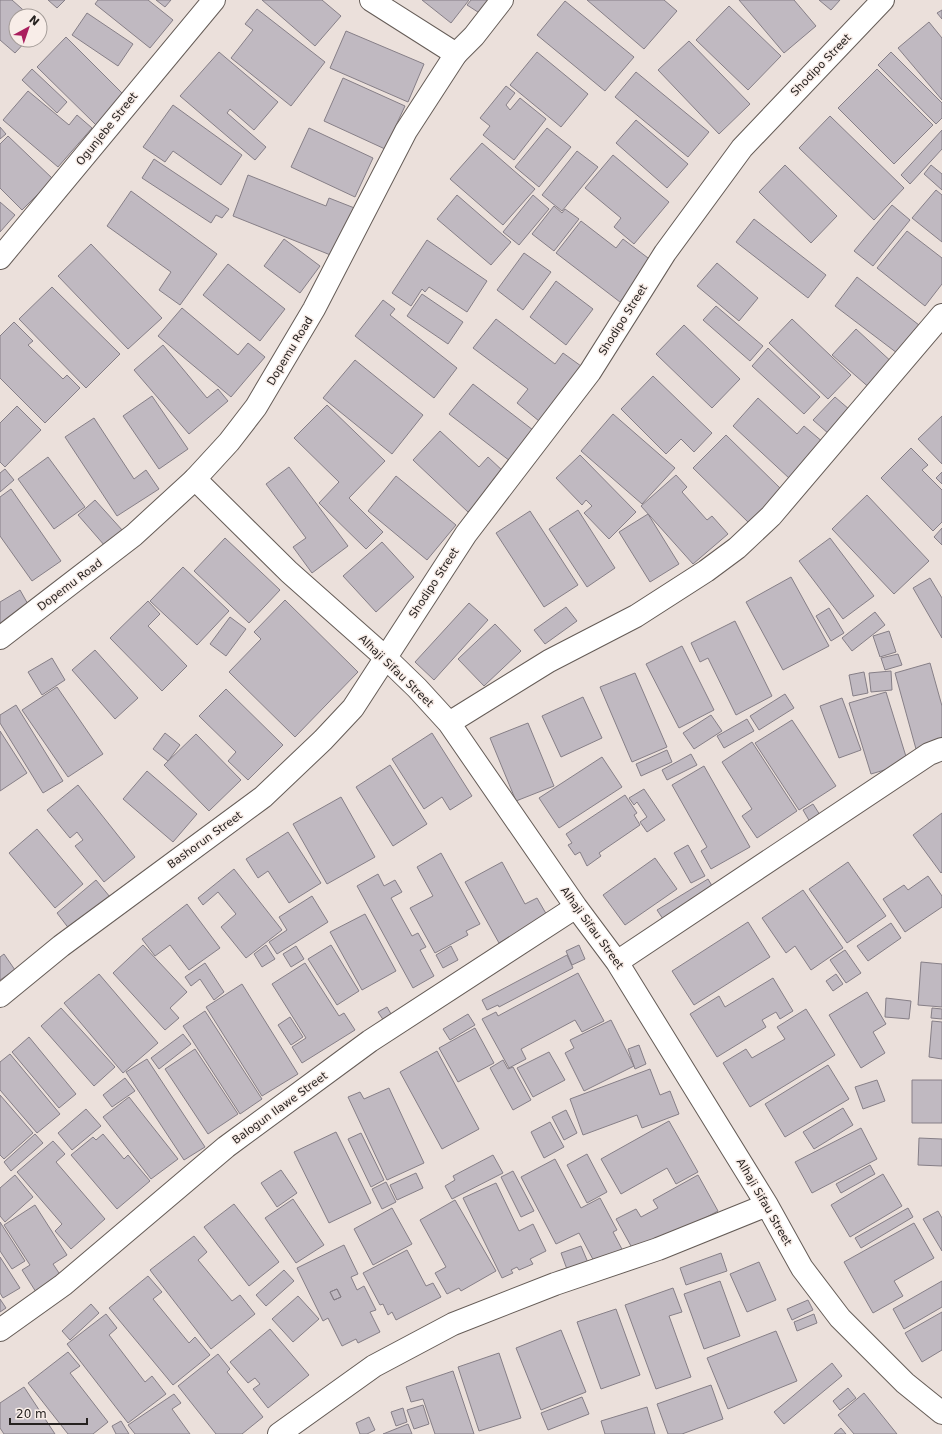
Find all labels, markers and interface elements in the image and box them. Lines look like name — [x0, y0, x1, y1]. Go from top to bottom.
north arrow — [8, 8, 48, 48]
text: N — [26, 13, 42, 29]
street label: Shodipo Street — [788, 31, 854, 99]
street label: Ogunjebe Street — [74, 89, 141, 168]
street label: Shodipo Street — [596, 281, 650, 358]
street label: Dopemu Road — [264, 314, 316, 388]
street label: Shodipo Street — [406, 545, 462, 621]
street label: Dopemu Road — [35, 556, 105, 614]
street label: Alhaji Sifau Street — [356, 632, 436, 710]
street label: Bashorun Street — [165, 808, 245, 871]
street label: Alhaji Sifau Street — [558, 884, 627, 972]
street label: Balogun Ilawe Street — [230, 1069, 331, 1147]
street label: Alhaji Sifau Street — [734, 1156, 795, 1248]
scale bar — [10, 1400, 87, 1426]
text: 20 m — [16, 1407, 47, 1421]

